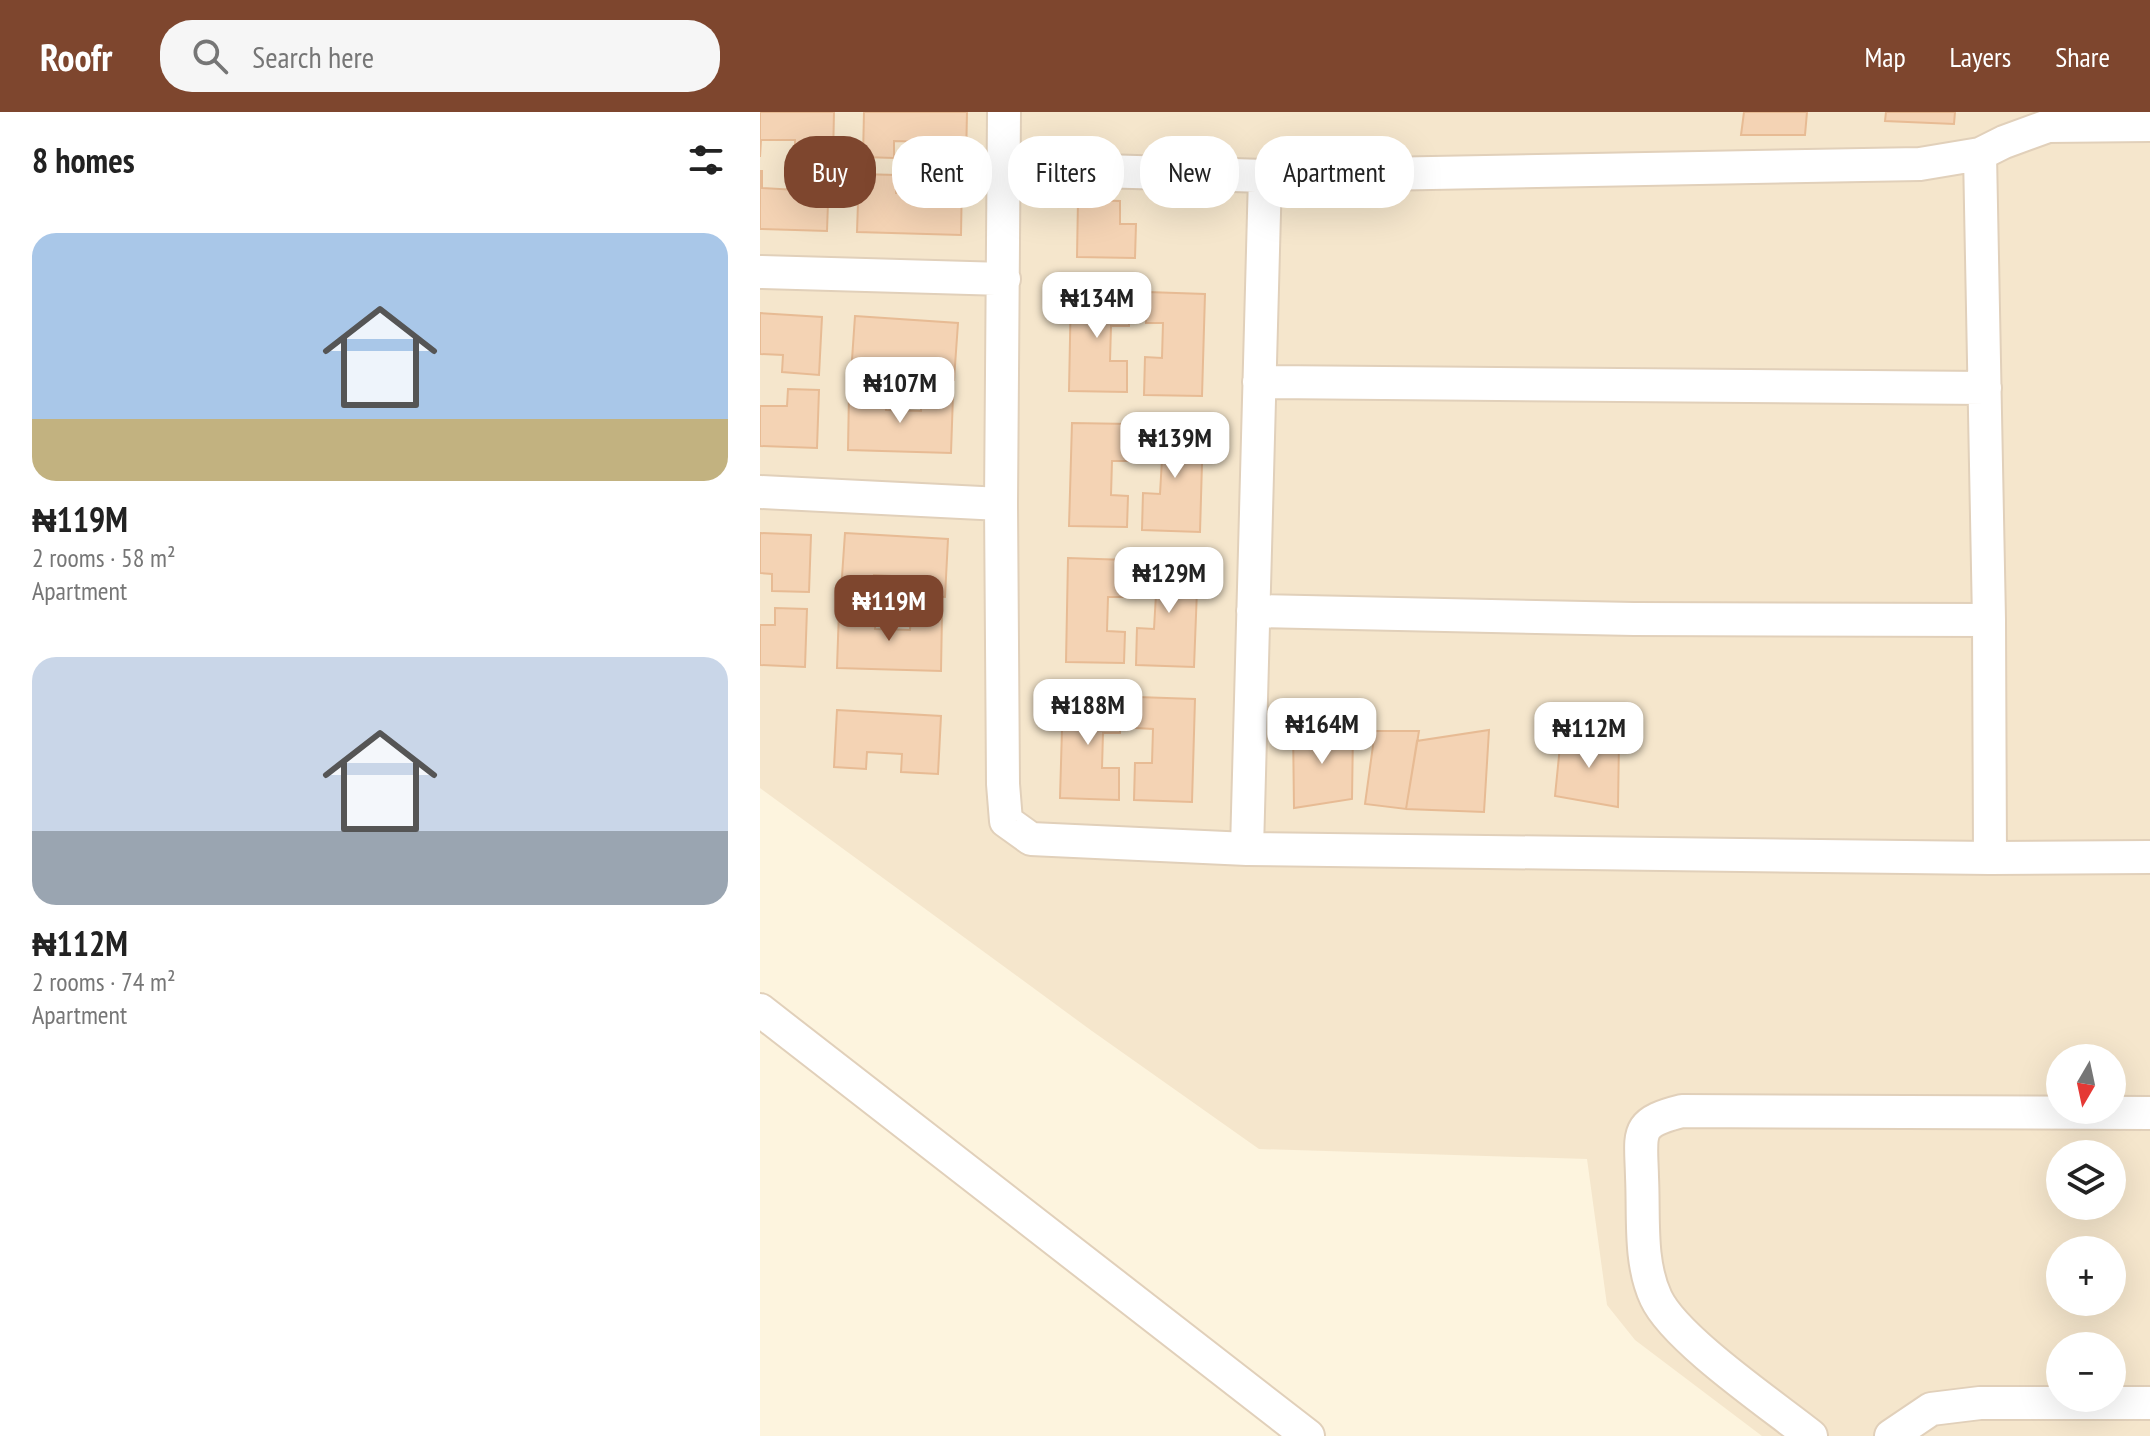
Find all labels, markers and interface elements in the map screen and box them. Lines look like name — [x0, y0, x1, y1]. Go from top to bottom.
search box — [160, 20, 720, 92]
text: Roofr — [40, 32, 112, 81]
icon: search — [188, 34, 232, 78]
text: Search here — [252, 37, 374, 76]
text: Map — [1864, 38, 1906, 75]
text: Layers — [1950, 38, 2011, 75]
text: Share — [2055, 38, 2110, 75]
chip: Buy — [784, 136, 876, 208]
chip: Rent — [892, 136, 992, 208]
chip: Filters — [1008, 136, 1124, 208]
chip: New — [1140, 136, 1239, 208]
chip: Apartment — [1255, 136, 1414, 208]
text: 8 homes — [32, 138, 135, 182]
icon: filters — [684, 138, 728, 182]
pin: ₦134M — [1041, 272, 1153, 340]
text: ₦134M — [1060, 281, 1134, 314]
icon: home — [308, 285, 452, 429]
pin: ₦107M — [844, 357, 956, 425]
text: ₦107M — [863, 366, 937, 399]
pin: ₦139M — [1119, 412, 1231, 480]
text: ₦139M — [1138, 421, 1212, 454]
text: ₦119M — [32, 497, 128, 541]
text: 2 rooms · 58 m² — [32, 541, 176, 574]
pin: ₦129M — [1113, 547, 1225, 615]
text: ₦129M — [1132, 556, 1206, 589]
text: Apartment — [32, 574, 127, 607]
pin: ₦119M — [833, 575, 945, 643]
text: ₦119M — [852, 584, 926, 617]
pin: ₦188M — [1032, 679, 1144, 747]
text: ₦188M — [1051, 688, 1125, 721]
pin: ₦164M — [1266, 698, 1378, 766]
pin: ₦112M — [1533, 702, 1645, 770]
text: ₦164M — [1285, 707, 1359, 740]
icon: home — [308, 709, 452, 853]
text: ₦112M — [1552, 711, 1626, 744]
text: ₦112M — [32, 921, 128, 965]
text: 2 rooms · 74 m² — [32, 965, 176, 998]
text: Apartment — [32, 998, 127, 1031]
north arrow — [2046, 1044, 2126, 1124]
map controls — [2046, 1044, 2126, 1412]
button: layers — [2046, 1140, 2126, 1220]
button: + — [2046, 1236, 2126, 1316]
button: − — [2046, 1332, 2126, 1412]

